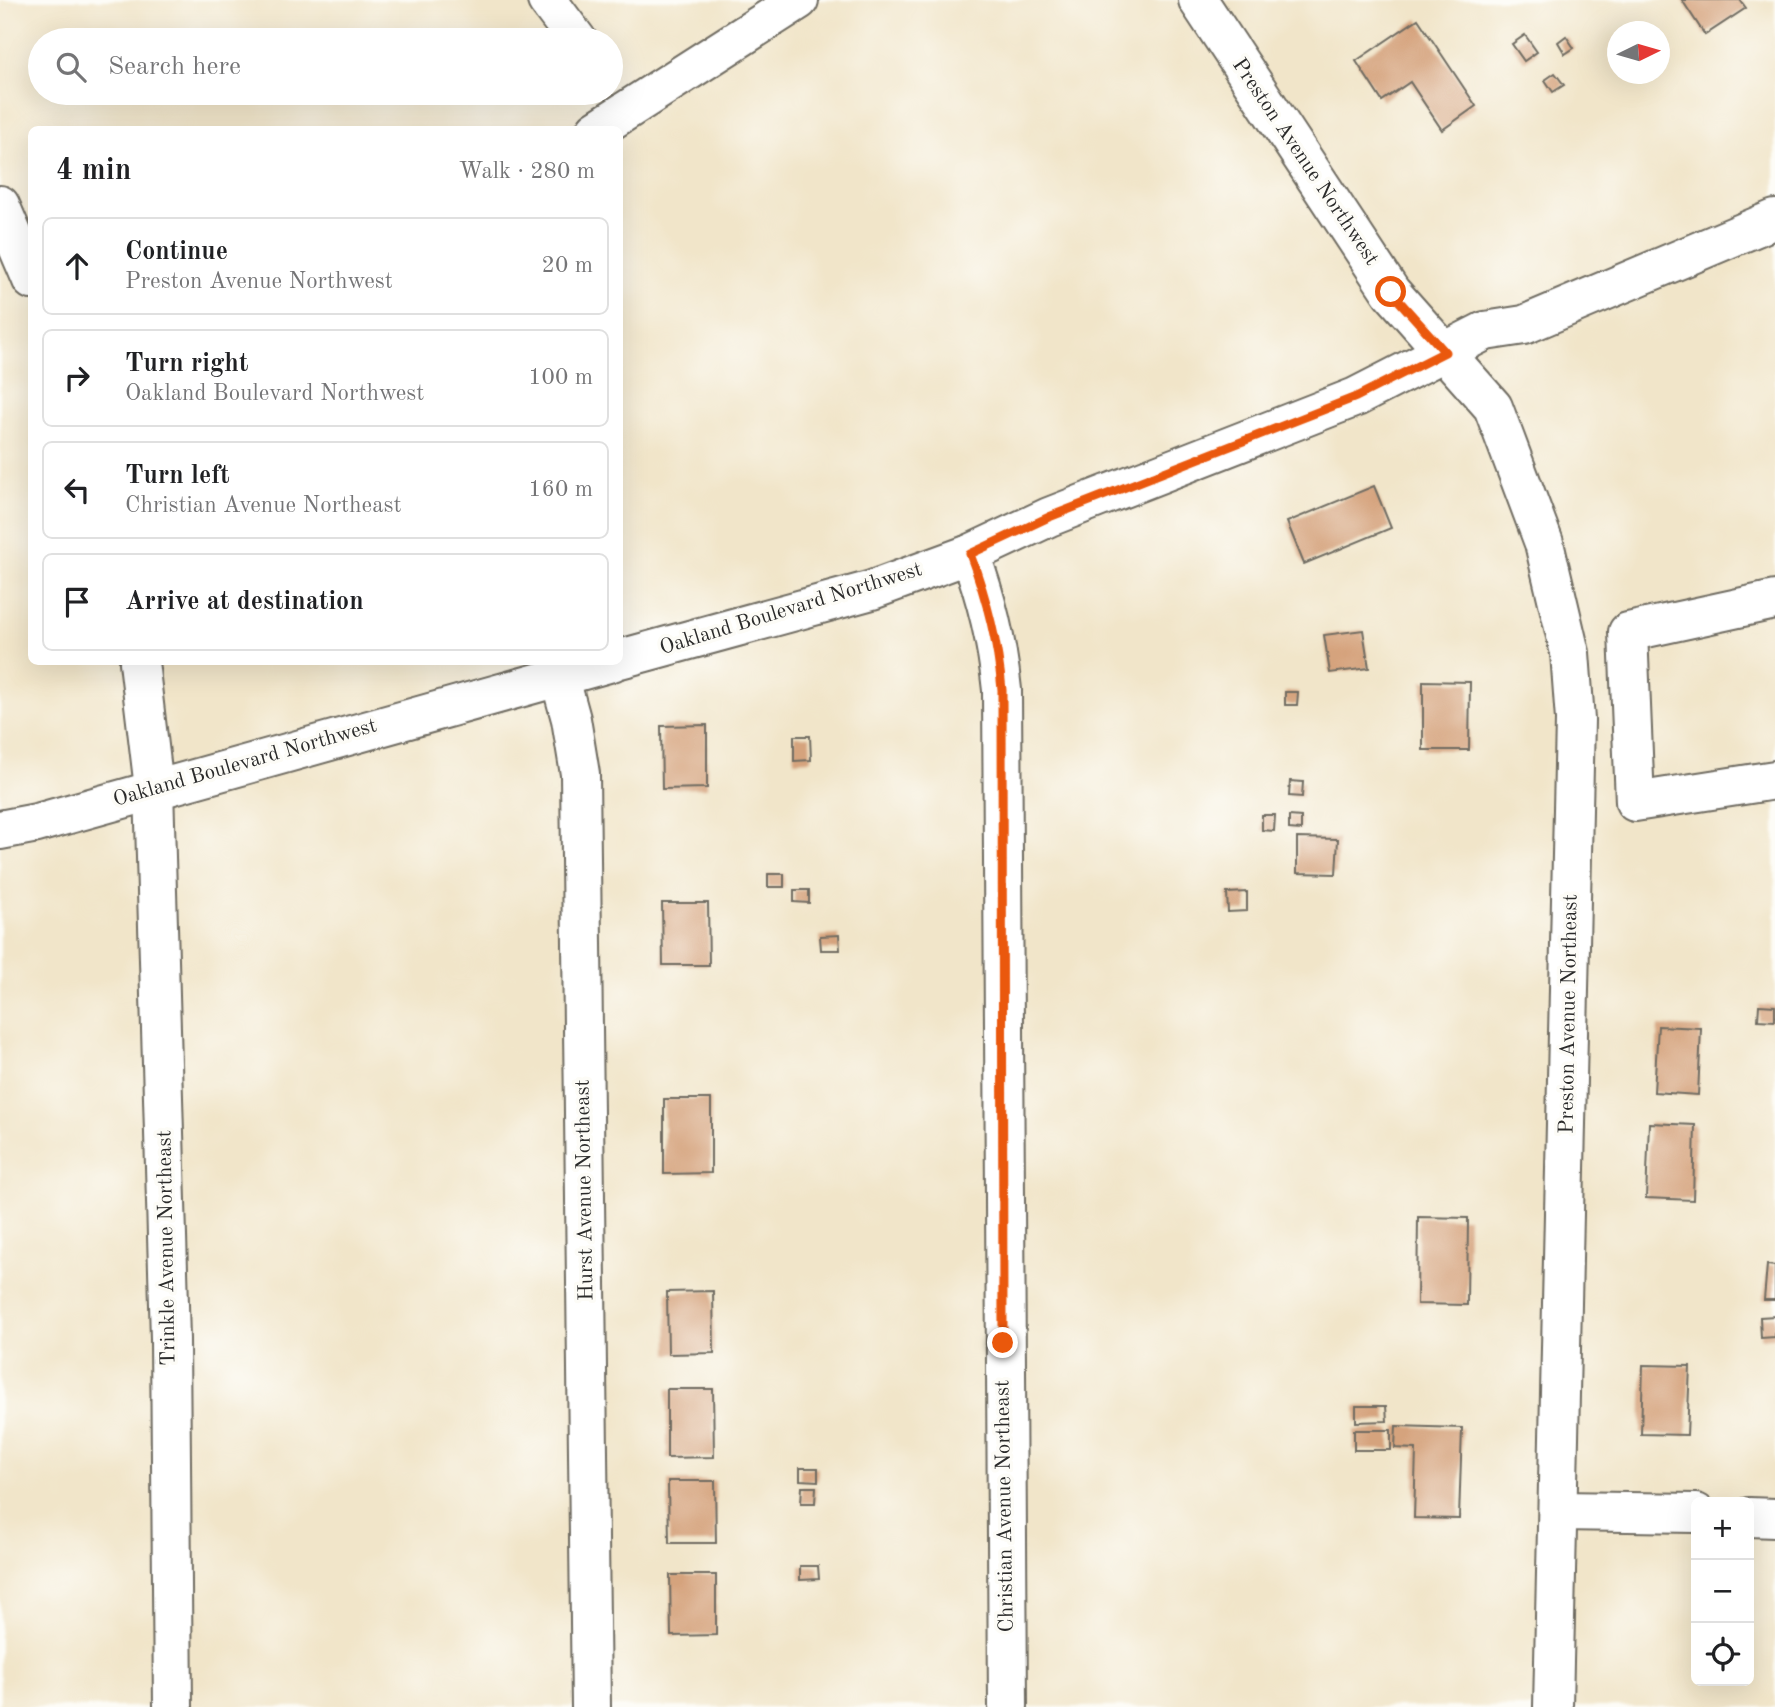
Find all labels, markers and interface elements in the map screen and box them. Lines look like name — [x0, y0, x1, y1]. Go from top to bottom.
north arrow — [1607, 21, 1670, 84]
search box — [28, 28, 623, 105]
icon: search — [52, 48, 90, 86]
text: Search here — [108, 54, 241, 80]
street label: Preston Avenue Northwest — [1228, 55, 1382, 269]
text: 4 min — [56, 156, 131, 186]
text: Walk · 280 m — [459, 160, 595, 183]
text: Continue — [125, 239, 228, 265]
icon: ahead — [58, 247, 96, 285]
text: 20 m — [542, 254, 593, 277]
text: Preston Avenue Northwest — [125, 270, 393, 293]
route start — [1375, 276, 1406, 307]
text: Turn right — [125, 351, 248, 377]
icon: right — [58, 359, 96, 397]
text: 100 m — [528, 366, 593, 389]
text: Oakland Boulevard Northwest — [125, 382, 424, 405]
text: Turn left — [125, 463, 230, 489]
icon: left — [58, 471, 96, 509]
text: 160 m — [528, 478, 593, 501]
text: Christian Avenue Northeast — [125, 494, 402, 517]
street label: Oakland Boulevard Northwest — [657, 559, 925, 659]
icon: arrive — [58, 583, 96, 621]
text: Arrive at destination — [125, 589, 364, 615]
street label: Oakland Boulevard Northwest — [111, 715, 379, 811]
street label: Preston Avenue Northeast — [1556, 894, 1582, 1134]
street label: Hurst Avenue Northeast — [573, 1079, 597, 1301]
street label: Trinkle Avenue Northeast — [154, 1130, 180, 1366]
route end — [987, 1327, 1018, 1358]
street label: Christian Avenue Northeast — [992, 1380, 1018, 1632]
map controls — [1691, 1497, 1754, 1686]
button: + — [1691, 1497, 1754, 1560]
button: − — [1691, 1560, 1754, 1623]
button: locate — [1691, 1623, 1754, 1686]

